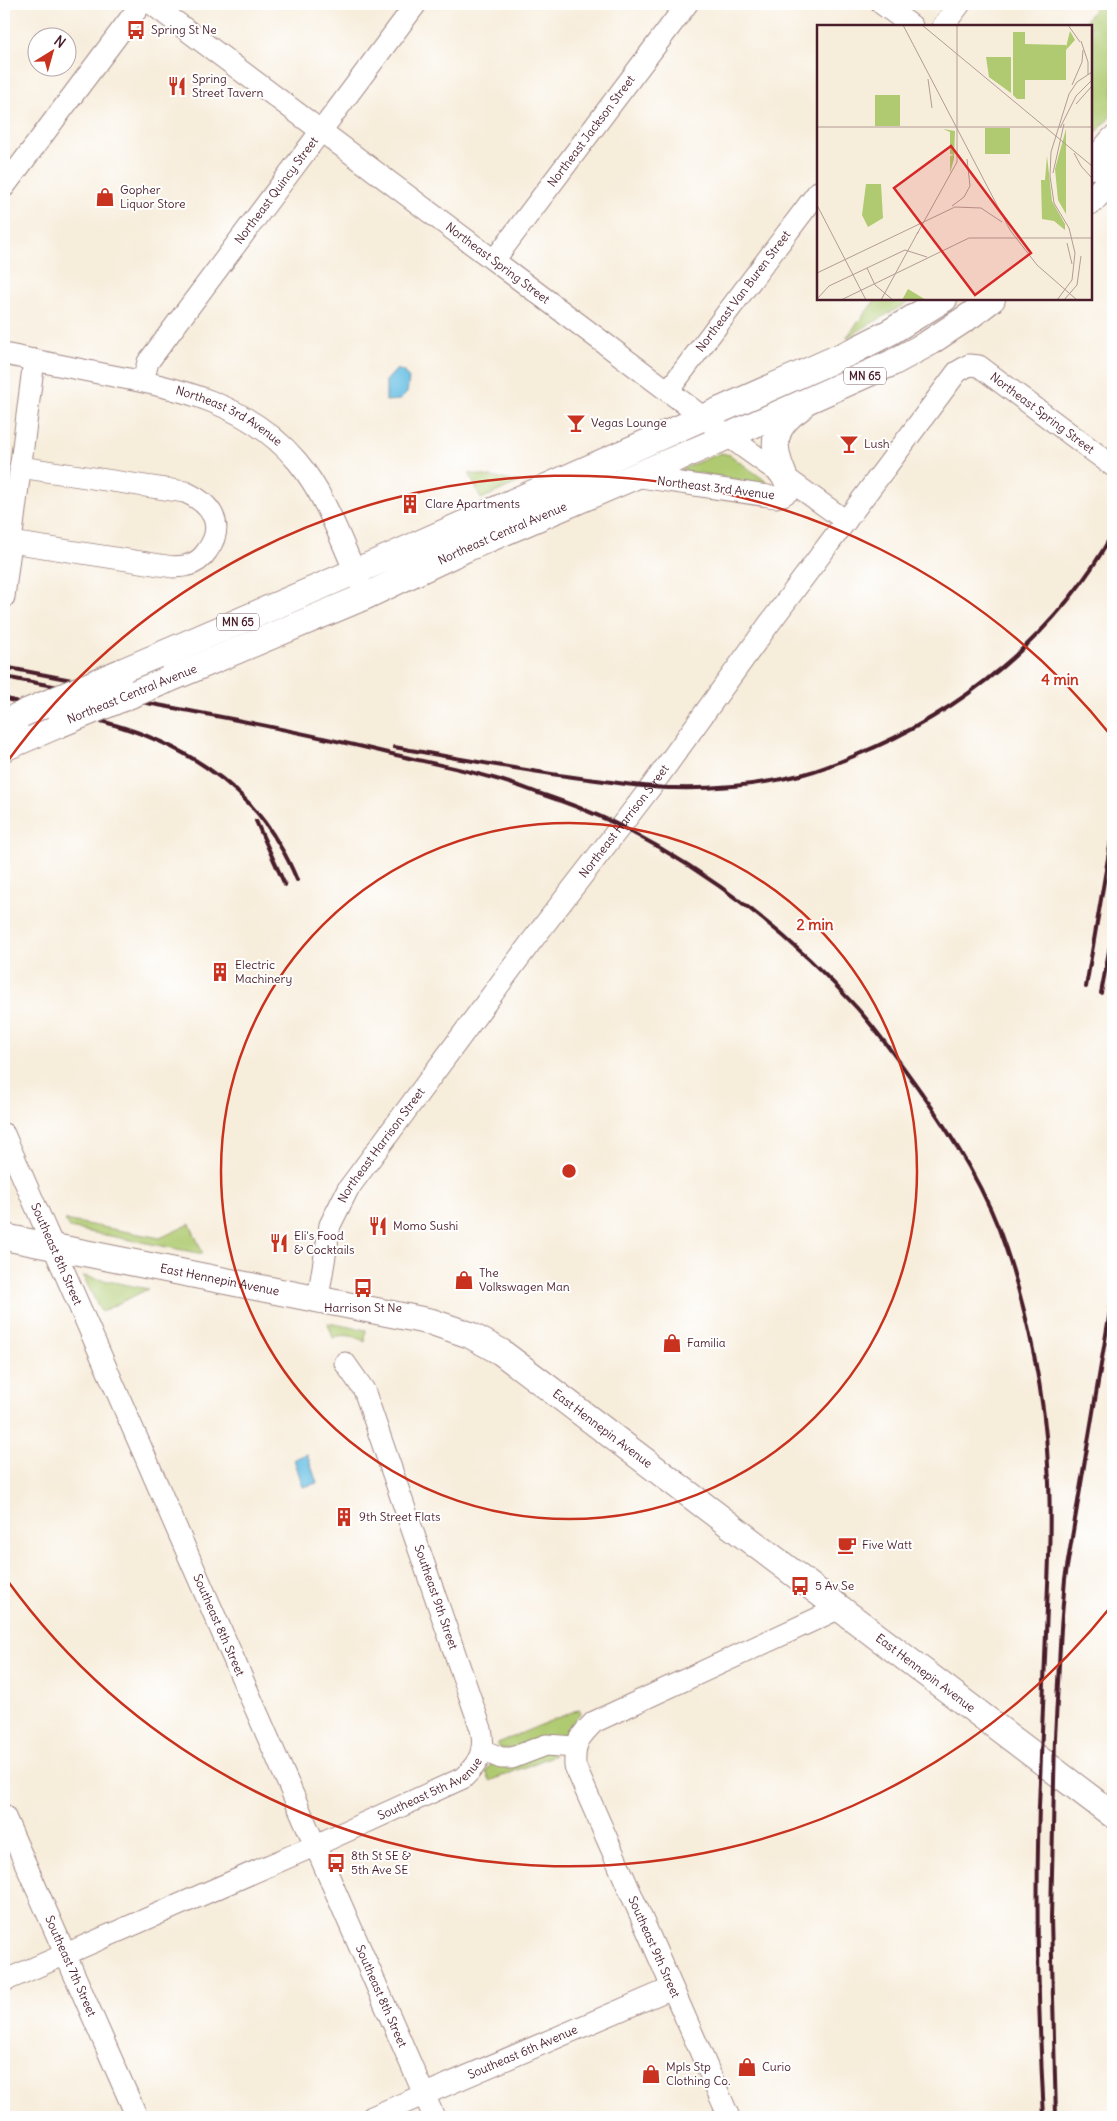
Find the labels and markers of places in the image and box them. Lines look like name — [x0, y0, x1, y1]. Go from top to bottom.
bus stop icon: Spring St Ne — [125, 19, 147, 41]
place label: Spring St Ne — [151, 22, 217, 37]
place label: Spring Street Tavern — [192, 71, 263, 100]
restaurant icon: Spring Street Tavern — [166, 75, 188, 97]
place label: Gopher Liquor Store — [120, 182, 186, 211]
shop icon: Gopher Liquor Store — [94, 186, 116, 208]
bar icon: Vegas Lounge — [565, 412, 587, 434]
place label: Vegas Lounge — [591, 415, 667, 430]
bar icon: Lush — [838, 433, 860, 455]
place label: Lush — [864, 436, 890, 451]
building icon: Clare Apartments — [399, 493, 421, 515]
place label: Clare Apartments — [425, 496, 520, 511]
place label: Electric Machinery — [235, 957, 292, 986]
building icon: Electric Machinery — [209, 961, 231, 983]
centre of rings — [560, 1162, 578, 1180]
restaurant icon: Momo Sushi — [367, 1215, 389, 1237]
place label: Momo Sushi — [393, 1218, 458, 1233]
place label: Eli's Food & Cocktails — [294, 1228, 355, 1257]
restaurant icon: Eli's Food & Cocktails — [268, 1232, 290, 1254]
place label: The Volkswagen Man — [479, 1265, 570, 1294]
shop icon: The Volkswagen Man — [453, 1269, 475, 1291]
bus stop icon: Harrison St Ne — [352, 1277, 374, 1299]
place label: Harrison St Ne — [324, 1300, 402, 1315]
shop icon: Familia — [661, 1332, 683, 1354]
place label: Familia — [687, 1335, 726, 1350]
building icon: 9th Street Flats — [333, 1506, 355, 1528]
place label: 9th Street Flats — [359, 1509, 440, 1524]
cafe icon: Five Watt — [836, 1534, 858, 1556]
place label: Five Watt — [862, 1537, 912, 1552]
bus stop icon: 5 Av Se — [789, 1575, 811, 1597]
place label: 5 Av Se — [815, 1578, 854, 1593]
place label: 8th St SE & 5th Ave SE — [351, 1848, 411, 1877]
bus stop icon: 8th St SE & 5th Ave SE — [325, 1852, 347, 1874]
shop icon: Curio — [736, 2056, 758, 2078]
place label: Mpls Stp Clothing Co. — [666, 2059, 730, 2088]
place label: Curio — [762, 2059, 791, 2074]
shop icon: Mpls Stp Clothing Co. — [640, 2063, 662, 2085]

